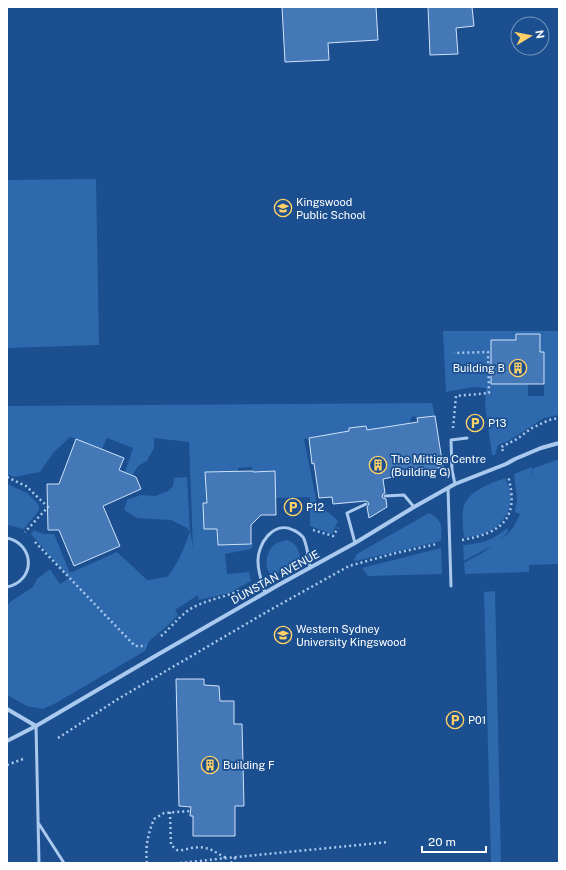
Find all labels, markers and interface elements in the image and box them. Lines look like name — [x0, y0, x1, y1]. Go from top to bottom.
north arrow — [510, 16, 550, 56]
text: N — [533, 29, 547, 40]
place label: Kingswood Public School — [296, 196, 366, 221]
school or university icon: Kingswood Public School — [273, 198, 293, 218]
building icon: Building B — [508, 358, 528, 378]
place label: Building B — [453, 362, 505, 374]
parking icon: P13 — [465, 413, 485, 433]
place label: P13 — [488, 417, 506, 429]
place label: The Mittiga Centre (Building G) — [391, 453, 486, 478]
building icon: The Mittiga Centre (Building G) — [368, 455, 388, 475]
parking icon: P12 — [283, 497, 303, 517]
place label: P12 — [306, 501, 324, 513]
street label: DUNSTAN AVENUE — [229, 548, 321, 606]
place label: Western Sydney University Kingswood — [296, 623, 406, 648]
school or university icon: Western Sydney University Kingswood — [273, 625, 293, 645]
parking icon: P01 — [445, 710, 465, 730]
place label: P01 — [468, 714, 486, 726]
building icon: Building F — [200, 755, 220, 775]
place label: Building F — [223, 759, 275, 771]
scale bar — [422, 828, 486, 854]
text: 20 m — [428, 835, 456, 849]

